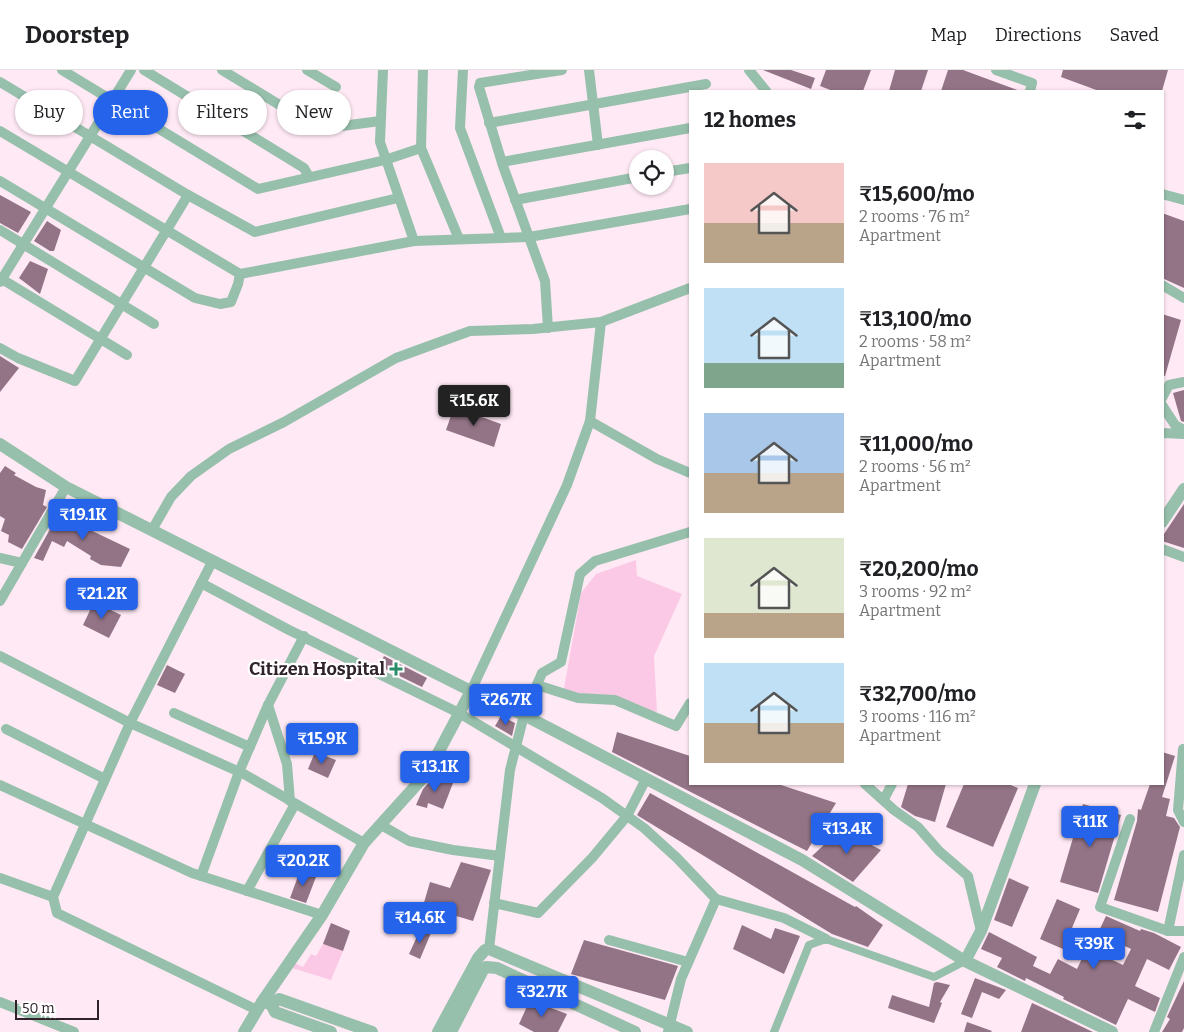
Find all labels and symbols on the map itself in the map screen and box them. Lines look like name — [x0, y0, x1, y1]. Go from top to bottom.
pin: ₹15.6K — [433, 384, 515, 427]
pin: ₹19.1K — [42, 498, 124, 541]
pin: ₹21.2K — [61, 578, 143, 620]
place label: Citizen Hospital — [249, 658, 385, 680]
marker: Citizen Hospital — [389, 662, 403, 676]
pin: ₹26.7K — [465, 684, 547, 726]
pin: ₹15.9K — [281, 722, 363, 765]
pin: ₹13.1K — [394, 750, 476, 793]
pin: ₹11K — [1060, 806, 1120, 848]
pin: ₹13.4K — [806, 812, 888, 855]
pin: ₹20.2K — [262, 844, 344, 887]
pin: ₹14.6K — [379, 902, 461, 944]
pin: ₹39K — [1064, 928, 1124, 970]
pin: ₹32.7K — [501, 976, 583, 1018]
scale bar — [15, 997, 99, 1020]

